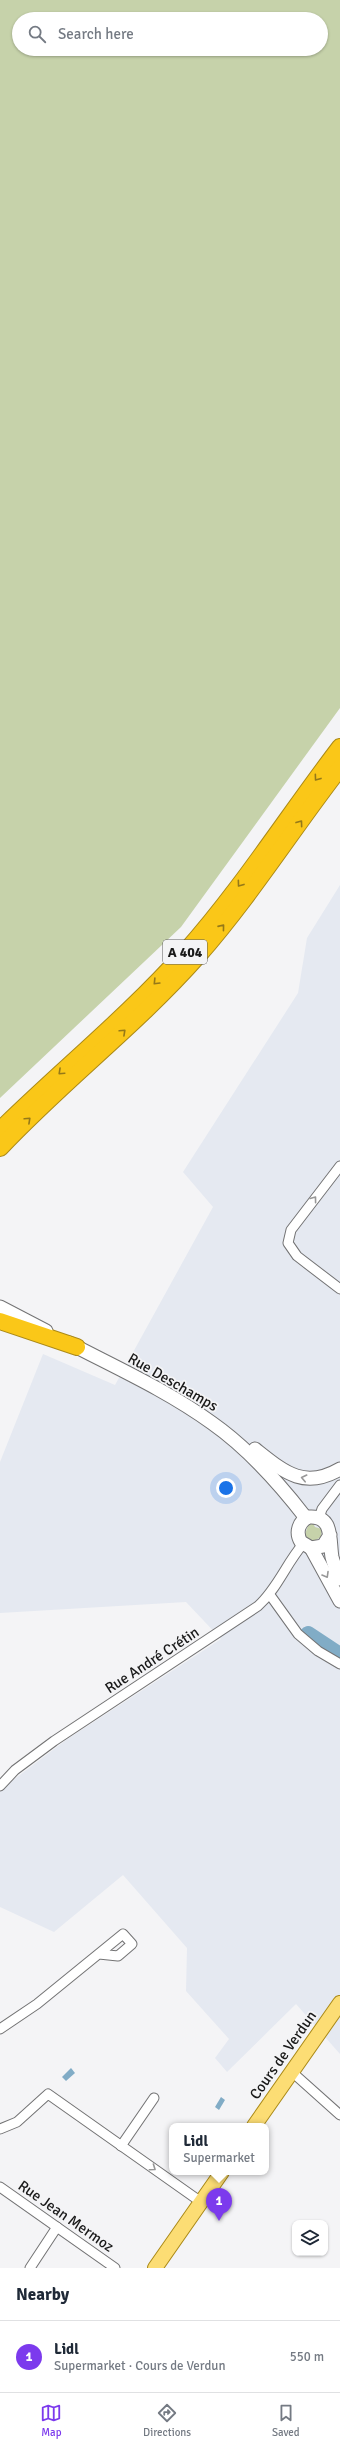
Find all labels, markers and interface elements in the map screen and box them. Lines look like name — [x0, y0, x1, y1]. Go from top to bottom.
search box — [12, 12, 328, 56]
icon: search — [26, 23, 48, 45]
text: Search here — [58, 25, 134, 43]
one-way arrow — [314, 774, 321, 781]
one-way arrow — [295, 820, 303, 827]
one-way arrow — [238, 880, 245, 887]
one-way arrow — [218, 925, 225, 932]
road number: A 404 — [163, 940, 207, 964]
one-way arrow — [153, 977, 161, 985]
one-way arrow — [118, 1029, 126, 1036]
one-way arrow — [59, 1067, 66, 1074]
one-way arrow — [23, 1117, 31, 1125]
one-way arrow — [310, 1197, 317, 1204]
street label: Rue Deschamps — [125, 1349, 222, 1415]
one-way arrow — [300, 1474, 307, 1482]
your location — [216, 1478, 236, 1498]
one-way arrow — [321, 1570, 328, 1578]
street label: Rue André Crétin — [102, 1623, 202, 1697]
street label: Cours de Verdun — [246, 2007, 320, 2103]
popup — [169, 2123, 269, 2175]
text: Lidl — [183, 2132, 208, 2150]
text: Supermarket — [183, 2150, 255, 2166]
one-way arrow — [149, 2163, 156, 2171]
street label: Rue Jean Mermoz — [15, 2176, 117, 2256]
pin: 1 — [206, 2188, 232, 2221]
map controls — [292, 2220, 328, 2256]
button: layers — [292, 2220, 328, 2256]
text: Nearby — [16, 2284, 69, 2305]
text: Lidl — [54, 2340, 79, 2358]
text: 1 — [25, 2349, 33, 2365]
text: 550 m — [290, 2349, 324, 2365]
text: Supermarket · Cours de Verdun — [54, 2358, 226, 2374]
tab: Map — [40, 2402, 62, 2439]
tab: Directions — [143, 2402, 191, 2439]
tab: Saved — [272, 2402, 300, 2439]

